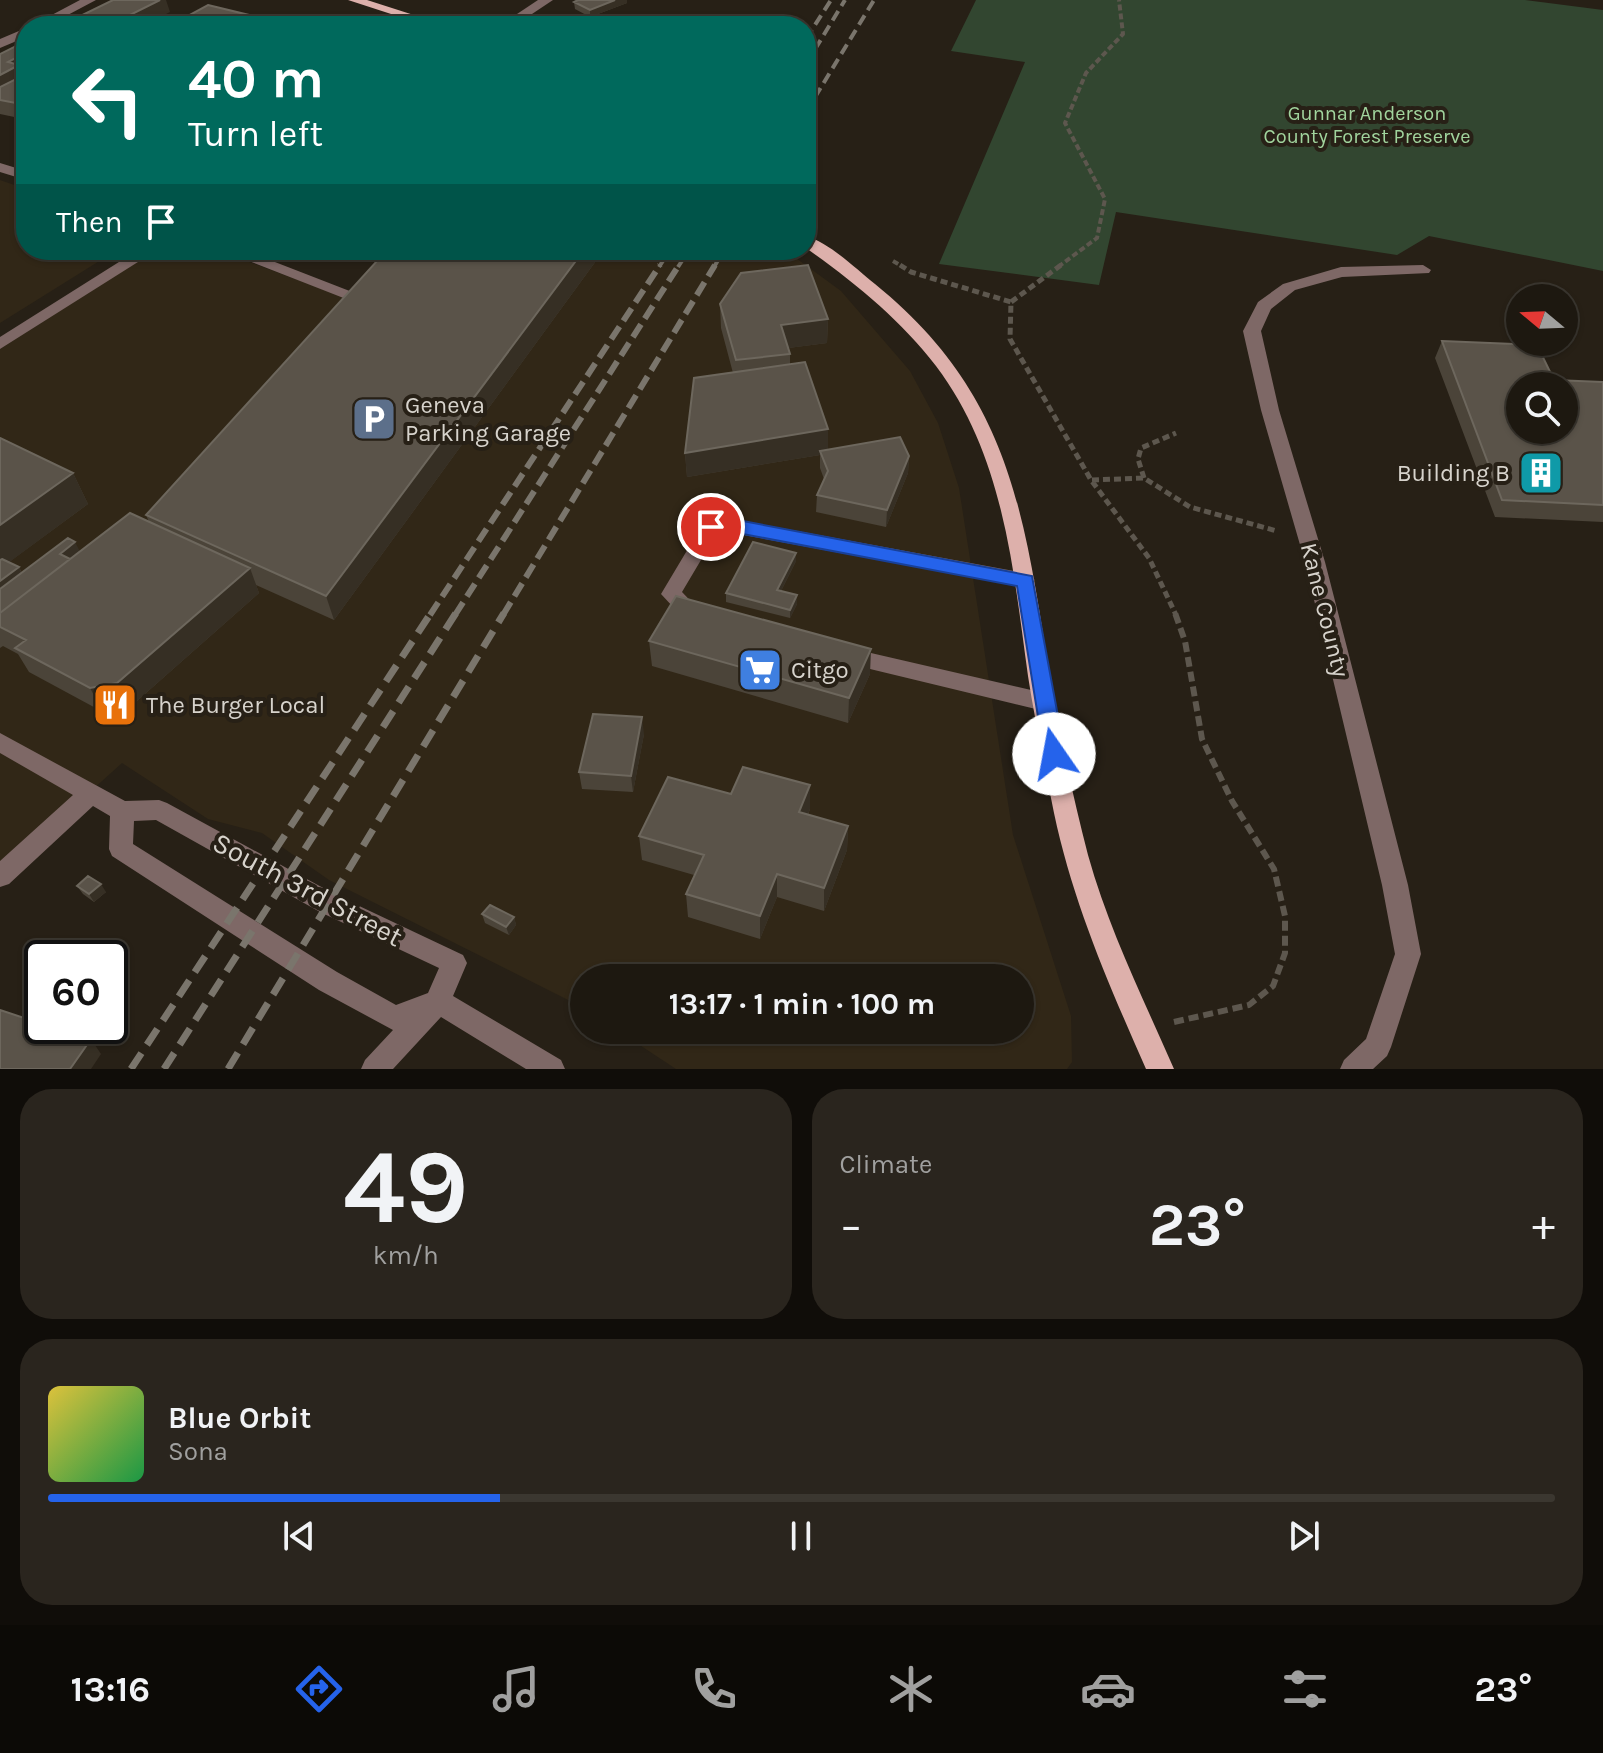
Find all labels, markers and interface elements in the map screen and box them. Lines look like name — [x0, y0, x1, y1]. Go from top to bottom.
text: 40 m — [188, 46, 324, 111]
icon: left — [56, 48, 160, 152]
park label: Gunnar Anderson County Forest Preserve — [1264, 102, 1470, 148]
text: Turn left — [188, 113, 323, 155]
icon: arrive — [139, 200, 183, 244]
text: Then — [56, 204, 123, 240]
north arrow — [1506, 284, 1578, 356]
map controls — [1506, 284, 1578, 444]
button: search — [1506, 372, 1578, 444]
place label: Geneva Parking Garage — [405, 391, 571, 447]
parking icon: Geneva Parking Garage — [350, 395, 398, 443]
building icon: Building B — [1517, 449, 1565, 497]
place label: Building B — [1397, 459, 1510, 487]
pin — [677, 493, 745, 561]
icon: arrive — [689, 505, 733, 549]
street label: Kane County — [1295, 540, 1355, 680]
supermarket icon: Citgo — [736, 646, 784, 694]
place label: Citgo — [791, 656, 849, 684]
restaurant icon: The Burger Local — [91, 681, 139, 729]
place label: The Burger Local — [146, 691, 325, 719]
position arrow — [1012, 712, 1096, 796]
street label: South 3rd Street — [207, 826, 408, 953]
speed limit sign: 60 — [24, 940, 128, 1044]
text: 13:17 · 1 min · 100 m — [669, 986, 935, 1022]
text: 49 — [343, 1127, 468, 1248]
text: Climate — [840, 1149, 932, 1180]
text: 23° — [1149, 1190, 1246, 1260]
text: − — [840, 1200, 863, 1251]
text: + — [1532, 1200, 1555, 1251]
text: km/h — [373, 1240, 439, 1271]
text: Blue Orbit — [168, 1400, 311, 1436]
text: Sona — [168, 1436, 228, 1467]
icon: previous — [277, 1514, 321, 1558]
icon: pause — [779, 1514, 823, 1558]
icon: next — [1282, 1514, 1326, 1558]
icon: directions — [291, 1661, 347, 1717]
icon: music — [488, 1661, 544, 1717]
icon: phone — [686, 1661, 742, 1717]
icon: climate — [883, 1661, 939, 1717]
icon: car — [1080, 1661, 1136, 1717]
icon: filters — [1277, 1661, 1333, 1717]
text: 13:16 — [71, 1668, 150, 1710]
text: 23° — [1474, 1668, 1532, 1710]

